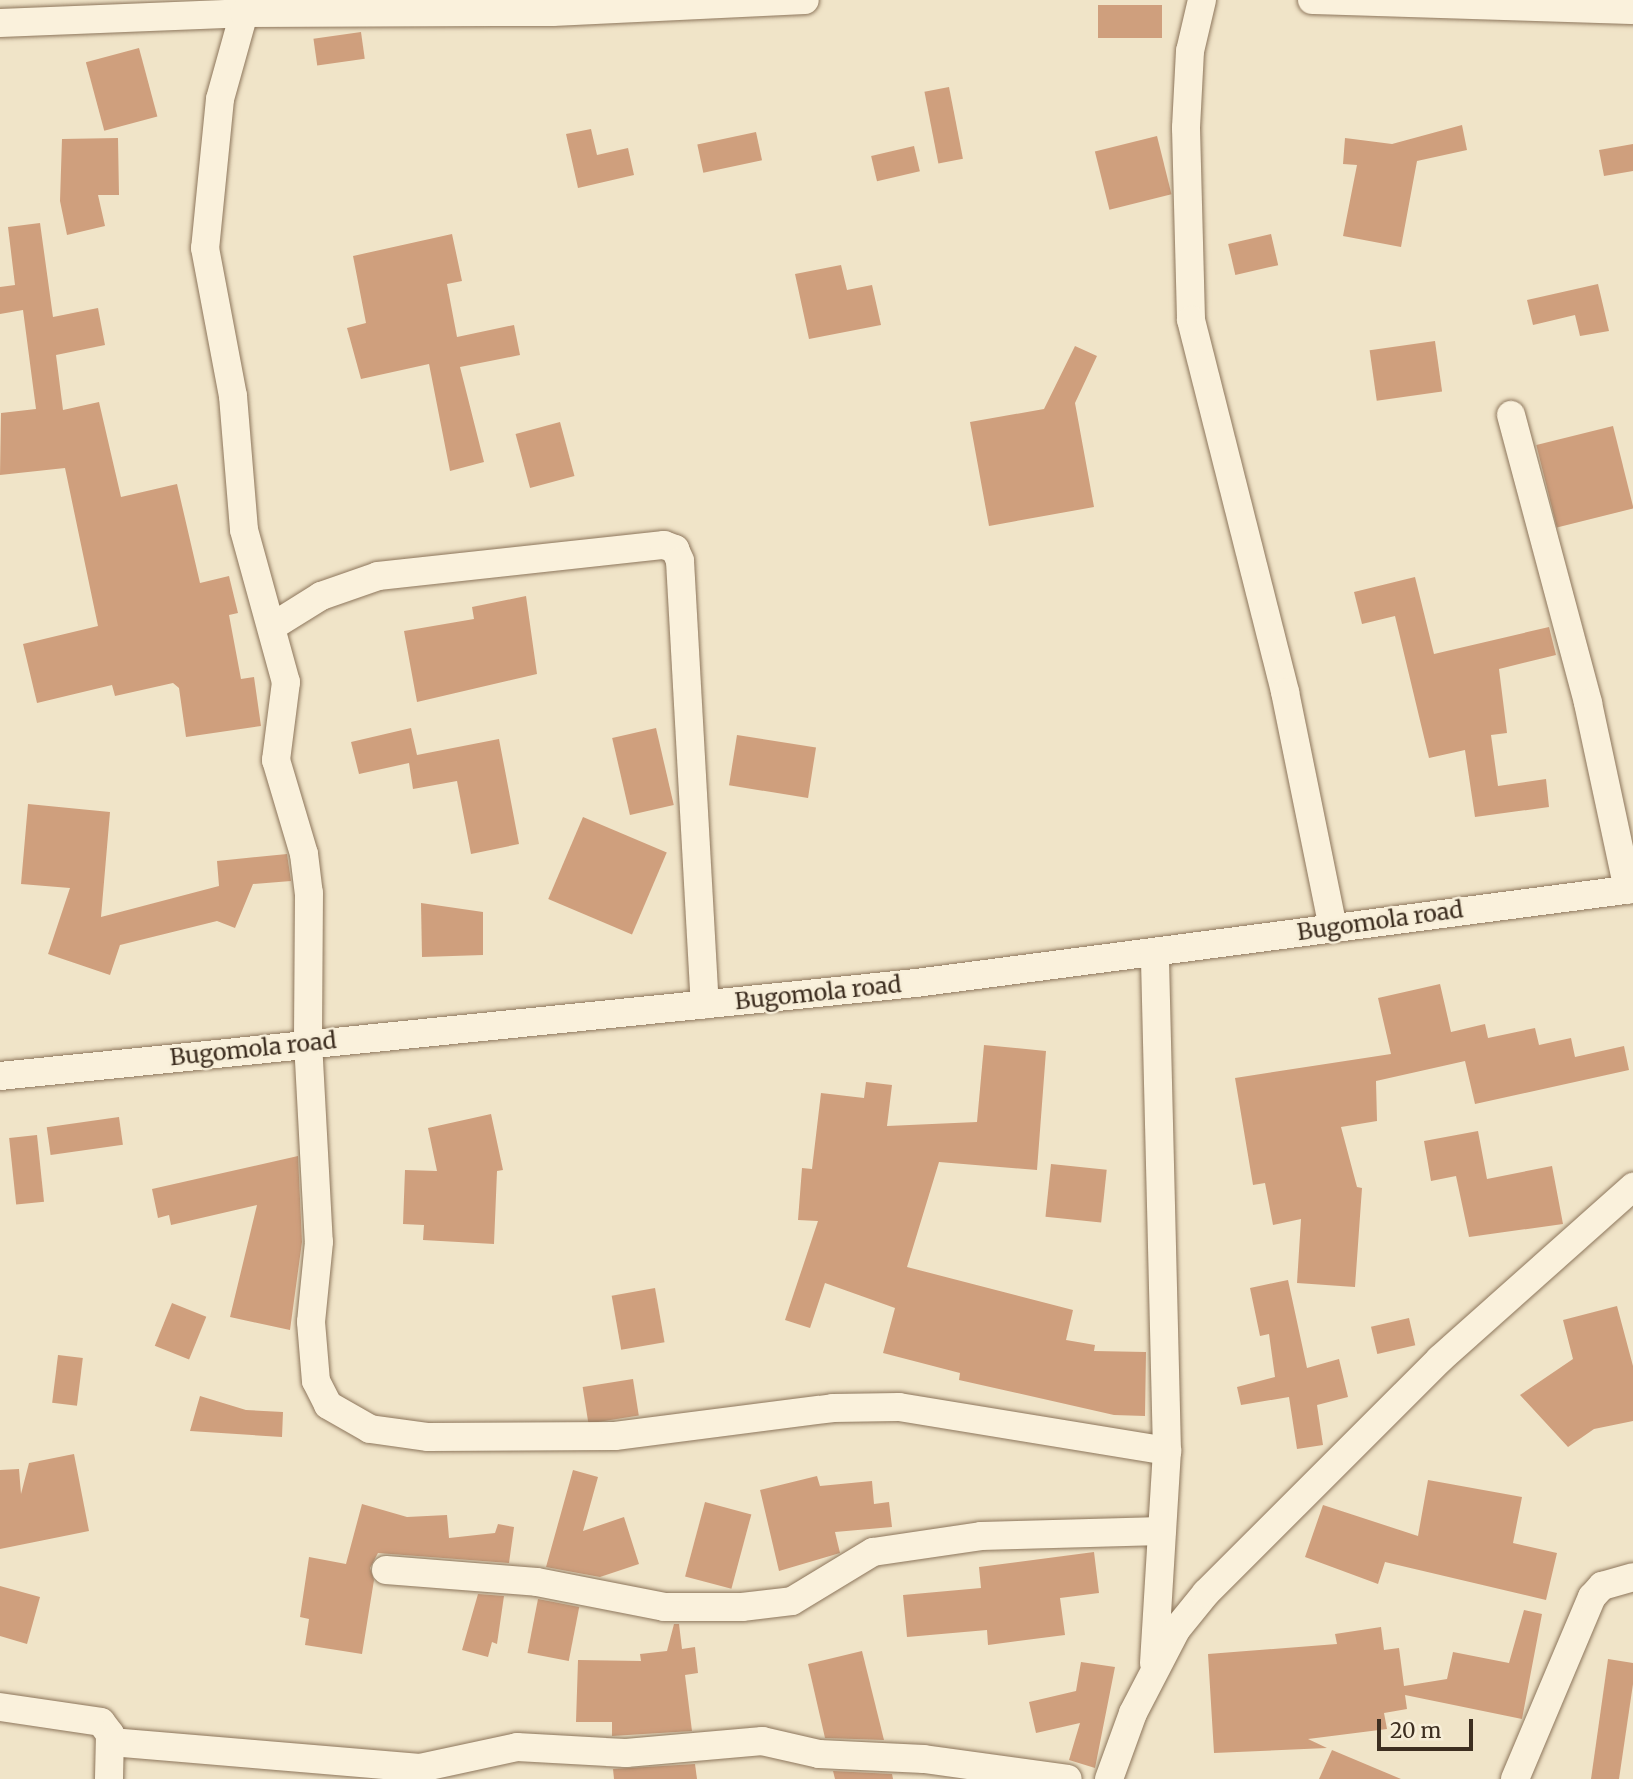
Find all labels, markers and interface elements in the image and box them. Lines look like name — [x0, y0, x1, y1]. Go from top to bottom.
street label: Bugomola road — [1295, 896, 1465, 946]
street label: Bugomola road — [733, 971, 903, 1015]
street label: Bugomola road — [168, 1027, 338, 1071]
scale bar — [1381, 1706, 1477, 1750]
text: 20 m — [1390, 1717, 1441, 1744]

